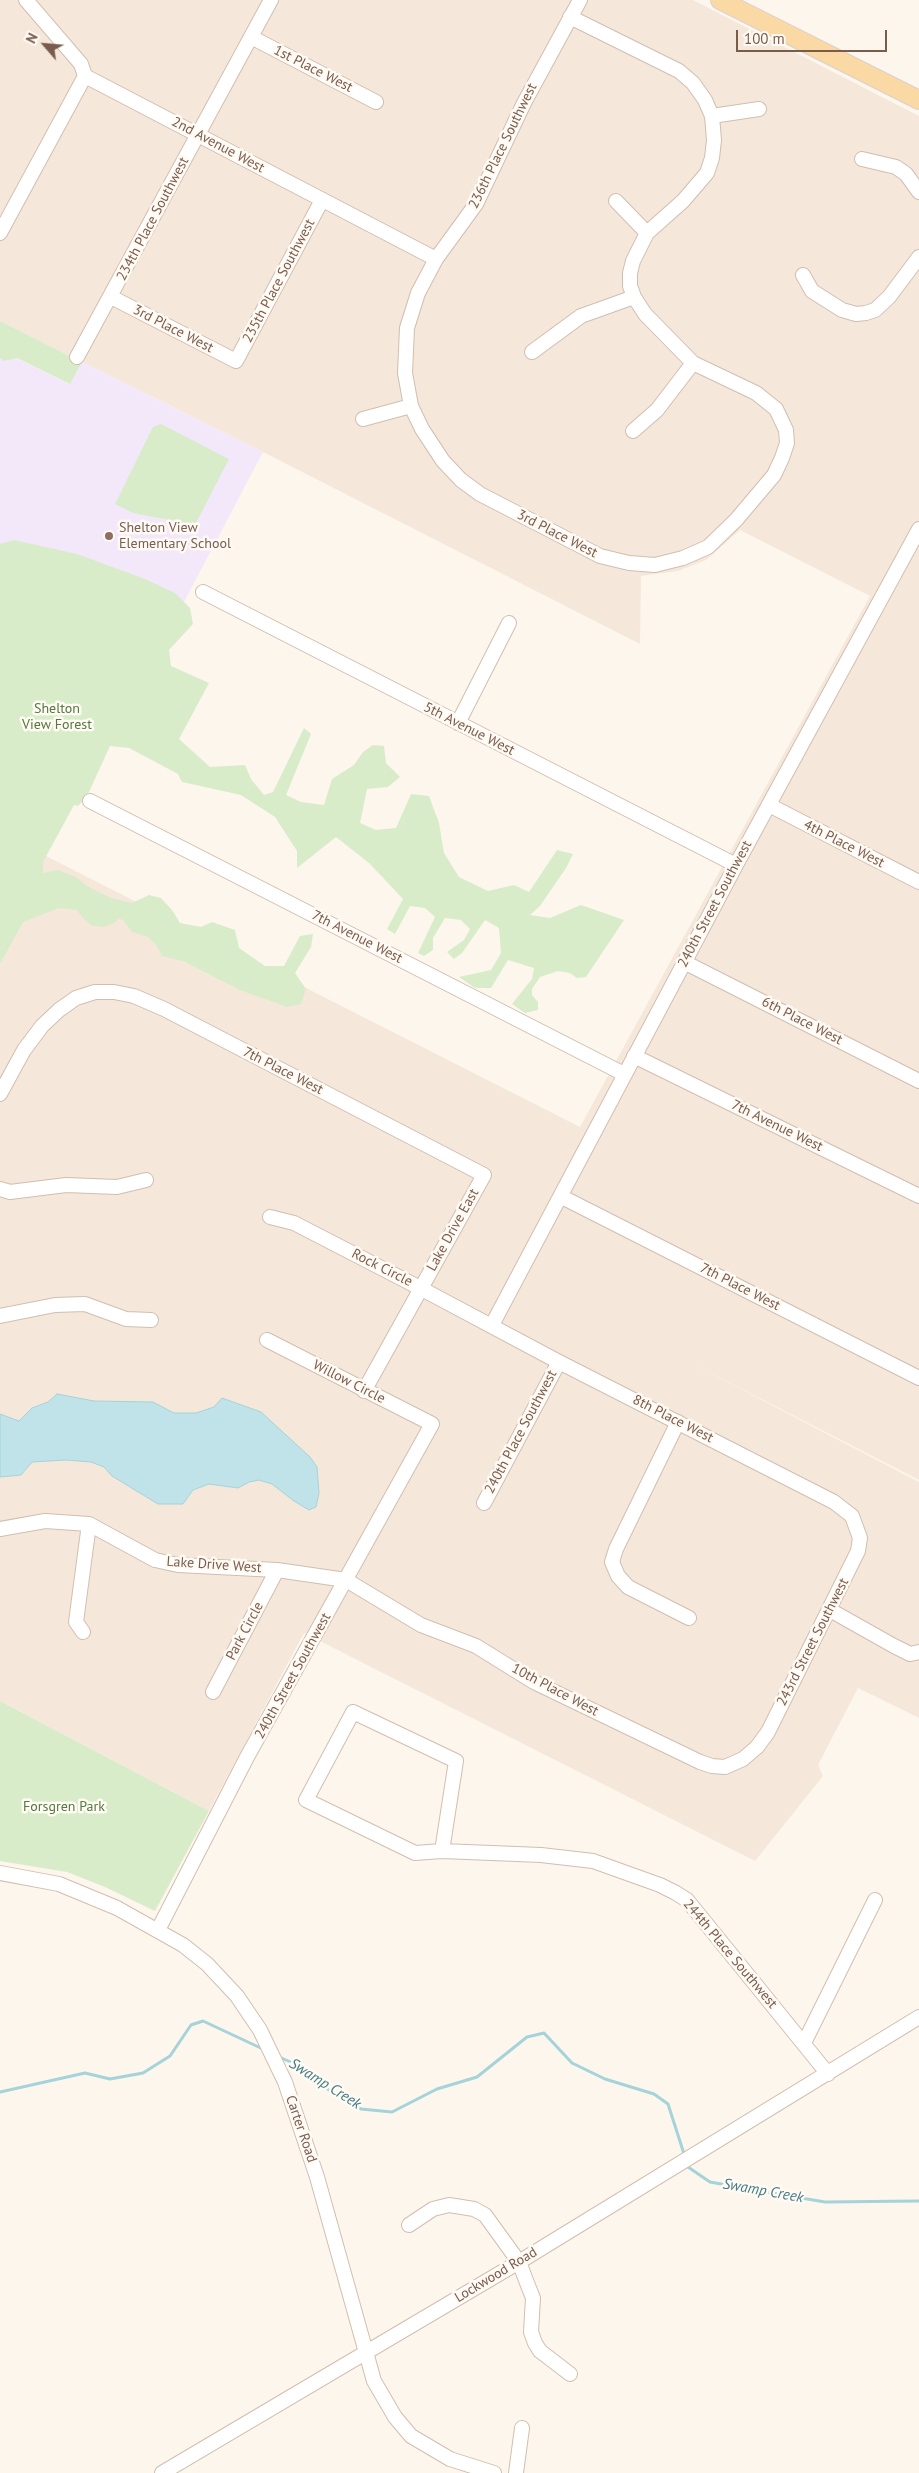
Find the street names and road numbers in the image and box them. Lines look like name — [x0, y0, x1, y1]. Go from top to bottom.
street label: 1st Place West — [271, 42, 355, 96]
street label: 236th Place Southwest — [465, 81, 541, 211]
street label: 2nd Avenue West — [169, 113, 267, 177]
street label: 234th Place Southwest — [113, 154, 193, 284]
street label: 235th Place Southwest — [239, 216, 319, 346]
street label: 3rd Place West — [130, 302, 216, 356]
street label: 3rd Place West — [514, 507, 600, 561]
street label: 5th Avenue West — [421, 699, 517, 759]
street label: 4th Place West — [801, 816, 887, 872]
street label: 240th Street Southwest — [674, 838, 756, 970]
street label: 7th Avenue West — [309, 907, 405, 967]
street label: 6th Place West — [759, 993, 845, 1049]
street label: 7th Place West — [240, 1044, 326, 1098]
street label: 7th Avenue West — [729, 1097, 825, 1155]
street label: Lake Drive East — [423, 1186, 483, 1274]
street label: Rock Circle — [349, 1246, 415, 1290]
street label: 7th Place West — [697, 1260, 783, 1314]
street label: Willow Circle — [310, 1357, 388, 1407]
street label: 240th Place Southwest — [481, 1367, 561, 1497]
street label: 8th Place West — [630, 1391, 716, 1447]
street label: Lake Drive West — [166, 1553, 262, 1577]
street label: 243rd Street Southwest — [773, 1575, 853, 1709]
street label: Park Circle — [223, 1599, 267, 1663]
street label: 240th Street Southwest — [251, 1610, 335, 1742]
street label: 10th Place West — [509, 1660, 601, 1720]
street label: 244th Place Southwest — [679, 1896, 781, 2012]
street label: Carter Road — [282, 2093, 320, 2165]
street label: Lockwood Road — [452, 2244, 540, 2306]

